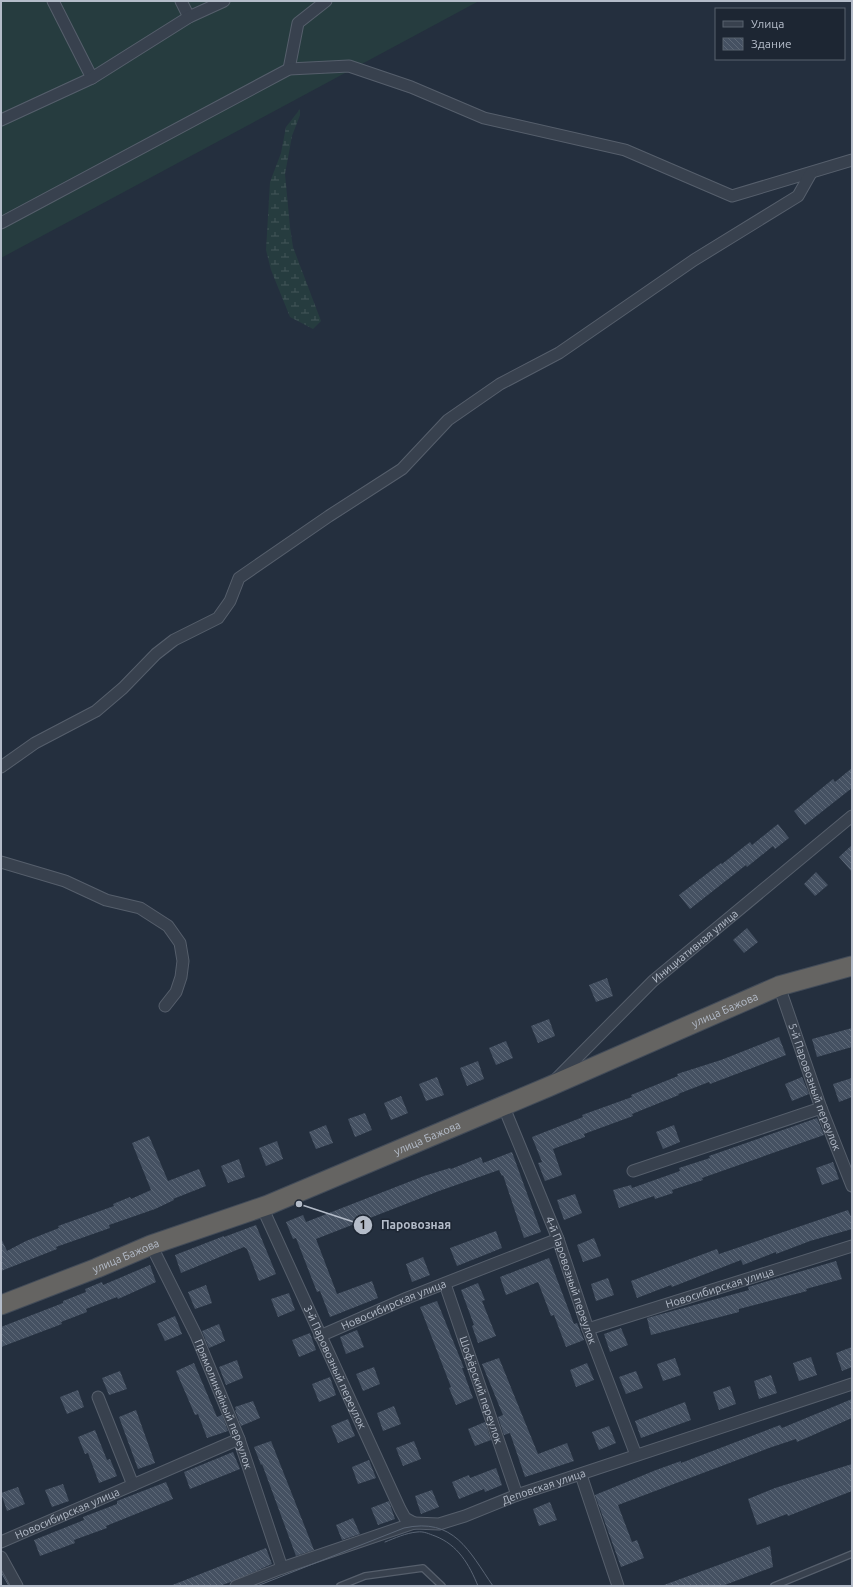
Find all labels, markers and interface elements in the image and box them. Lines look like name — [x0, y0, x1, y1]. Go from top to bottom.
legend — [715, 8, 845, 60]
text: Улица — [751, 17, 784, 30]
text: Здание — [751, 37, 792, 50]
street label: Инициативная улица — [650, 907, 740, 985]
street label: улица Бажова — [690, 990, 760, 1029]
street label: 5-й Паровозный переулок — [786, 1022, 843, 1153]
street label: улица Бажова — [392, 1119, 462, 1157]
callout: Паровозная — [353, 1213, 459, 1237]
street label: 4-й Паровозный переулок — [543, 1214, 599, 1346]
text: 1 — [360, 1218, 366, 1231]
text: Паровозная — [381, 1218, 451, 1231]
street label: улица Бажова — [91, 1237, 161, 1275]
street label: Новосибирская улица — [664, 1265, 775, 1310]
street label: Новосибирская улица — [339, 1277, 448, 1332]
street label: 3-й Паровозный переулок — [302, 1303, 369, 1431]
street label: Шофёрский переулок — [457, 1335, 505, 1446]
street label: Прямолинейный переулок — [192, 1337, 255, 1471]
street label: Деповская улица — [500, 1467, 587, 1507]
street label: Новосибирская улица — [13, 1486, 121, 1541]

